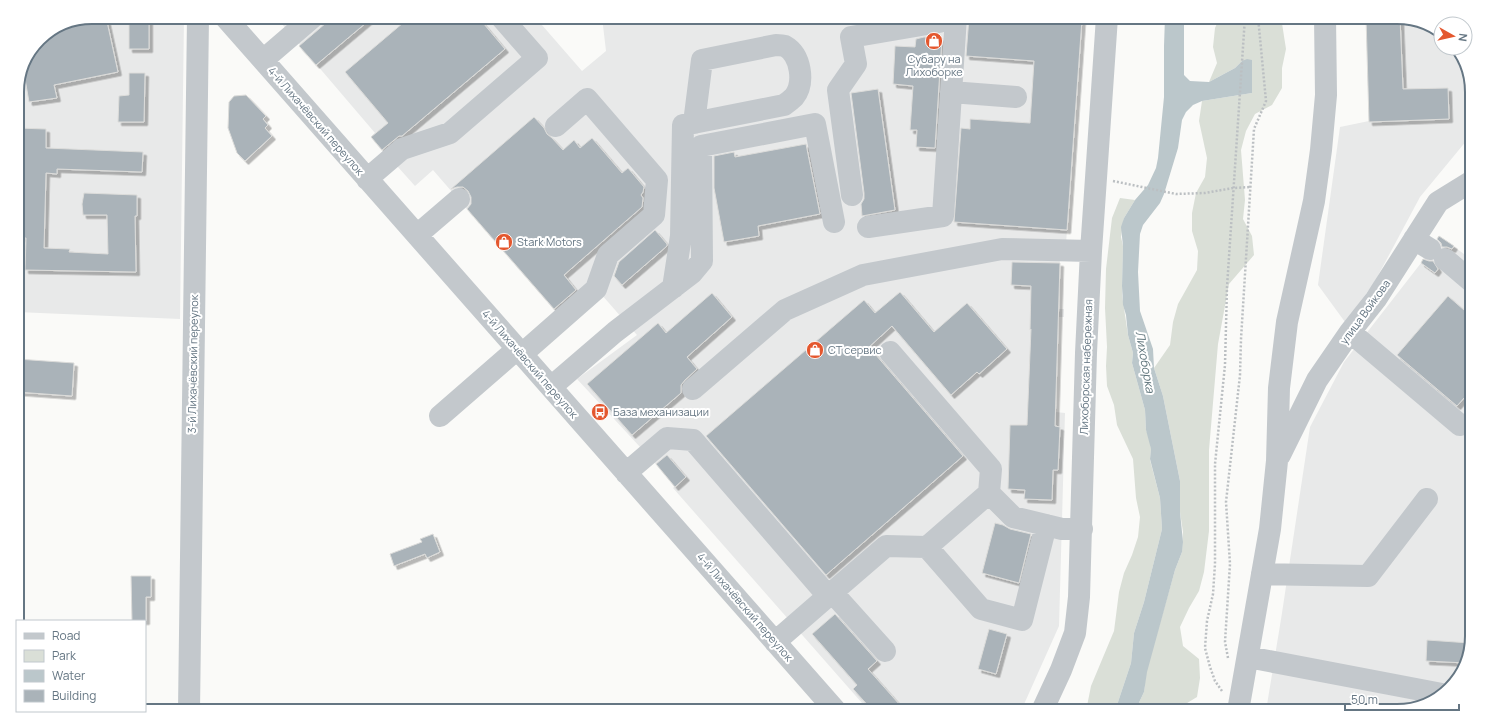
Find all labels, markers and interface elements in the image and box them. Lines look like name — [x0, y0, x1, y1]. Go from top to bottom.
north arrow — [1433, 16, 1473, 56]
shop icon: Субару на Лихоборке — [924, 31, 944, 51]
text: N — [1455, 33, 1471, 43]
place label: Субару на Лихоборке — [905, 51, 963, 79]
street label: 4-й Лихачёвский переулок — [265, 63, 368, 179]
shop icon: Stark Motors — [494, 232, 514, 252]
place label: Stark Motors — [517, 234, 582, 249]
street label: улица Войкова — [1336, 276, 1393, 347]
street label: 3-й Лихачёвский переулок — [184, 294, 201, 434]
street label: Лихоборская набережная — [1076, 299, 1095, 435]
street label: 4-й Лихачёвский переулок — [479, 306, 582, 422]
water label: Лихоборка — [1132, 330, 1159, 395]
shop icon: СТ сервис — [805, 340, 825, 360]
place label: СТ сервис — [828, 342, 882, 357]
bus stop icon: База механизации — [590, 402, 610, 422]
place label: База механизации — [613, 404, 709, 419]
street label: 4-й Лихачёвский переулок — [694, 549, 797, 665]
legend — [16, 620, 146, 712]
text: Road — [52, 627, 80, 644]
text: Park — [52, 647, 77, 664]
text: Water — [52, 667, 86, 684]
scale bar — [1345, 686, 1459, 712]
text: Building — [52, 687, 96, 704]
text: 50 m — [1351, 691, 1378, 708]

